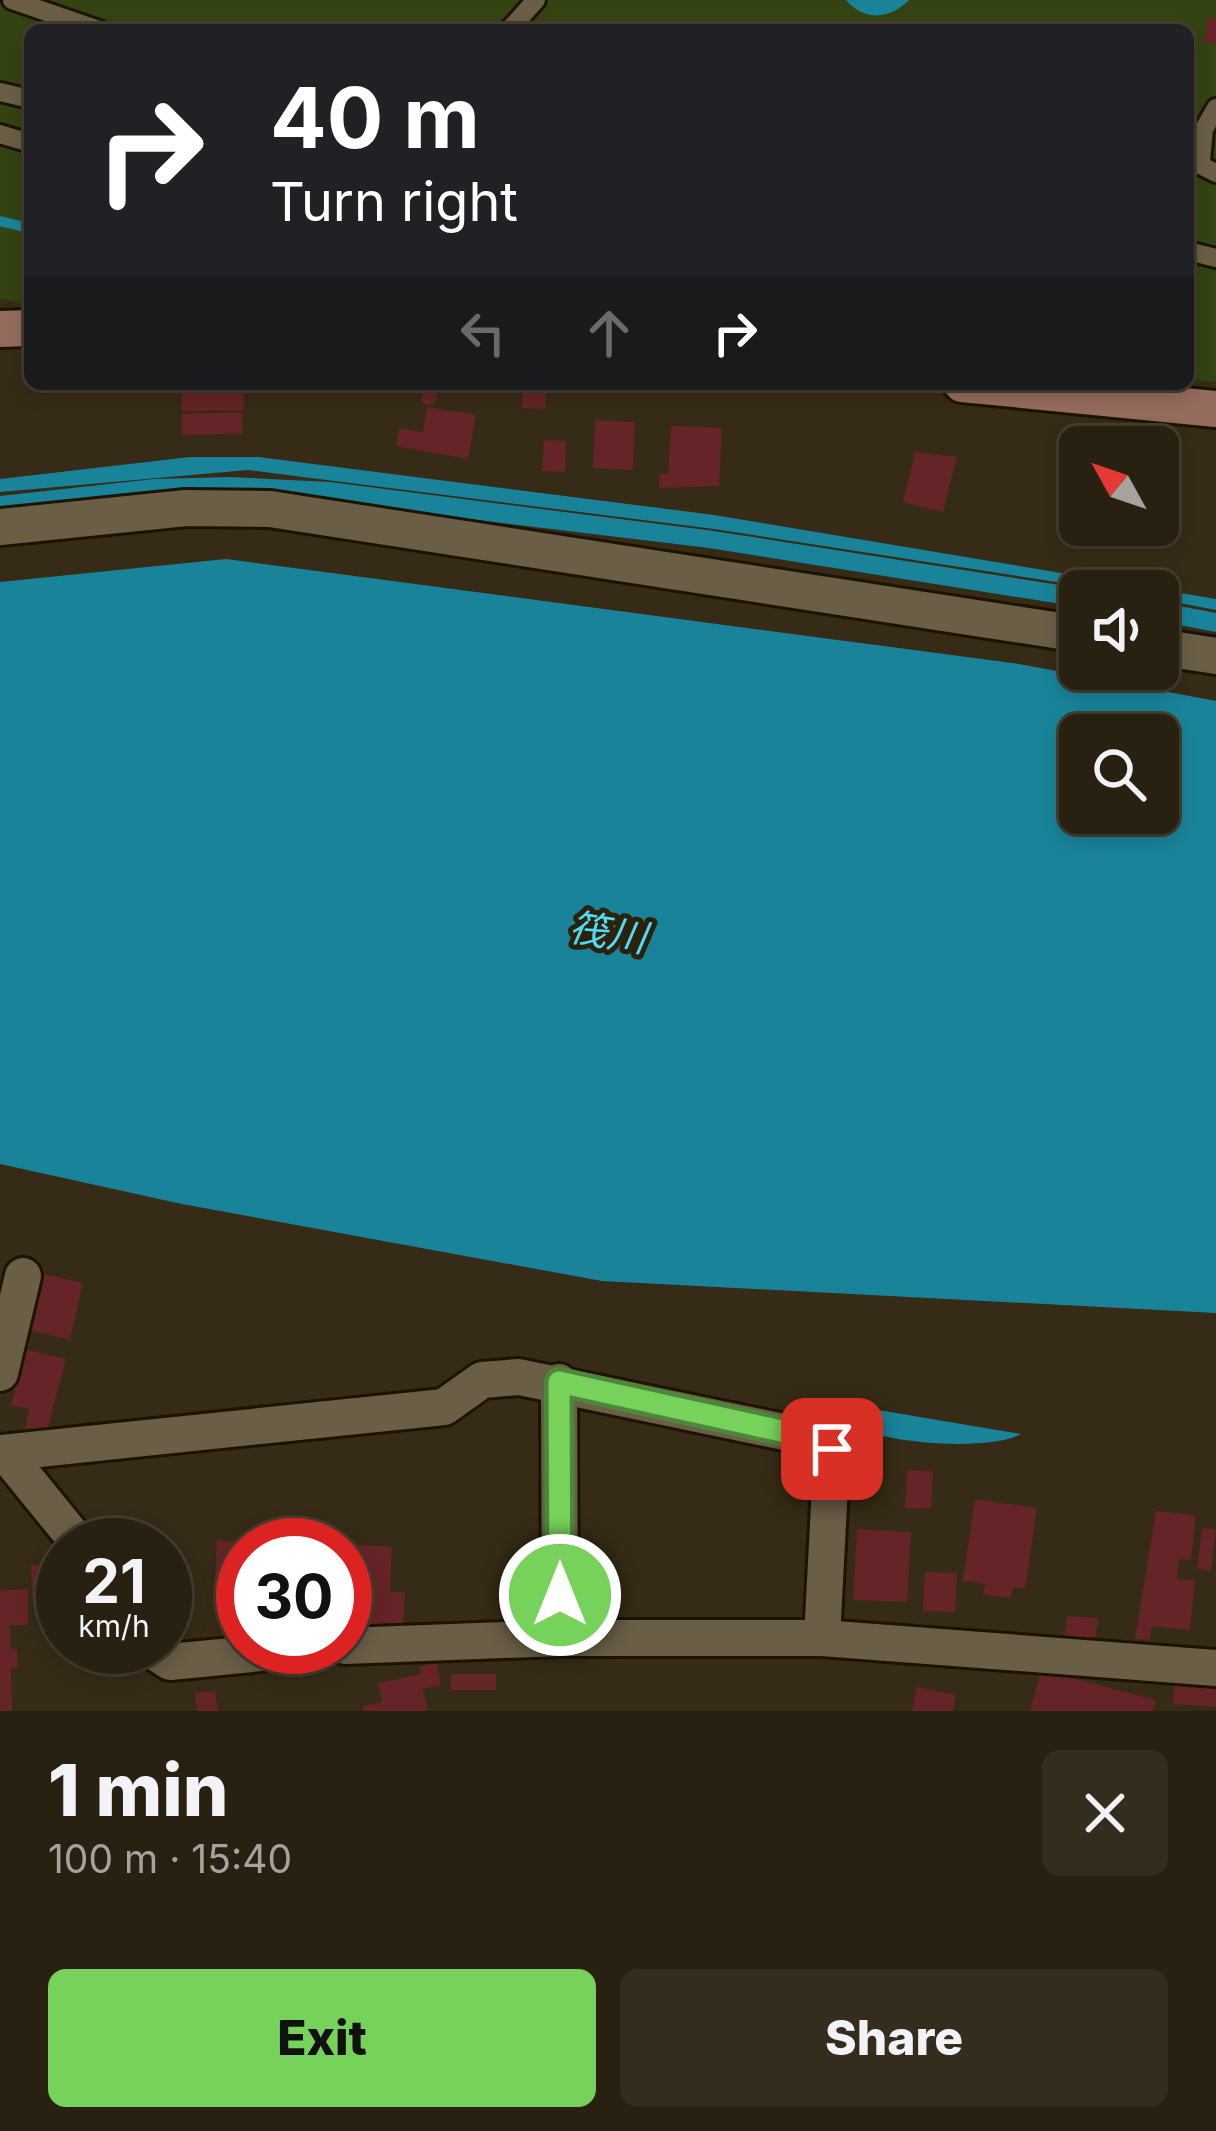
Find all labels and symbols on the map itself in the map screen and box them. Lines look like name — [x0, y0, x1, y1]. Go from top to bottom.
north arrow — [1059, 426, 1179, 546]
water label: 筏川 — [566, 903, 654, 962]
pin — [781, 1398, 883, 1500]
speed limit sign: 30 — [216, 1518, 372, 1674]
position arrow — [497, 1532, 623, 1658]

